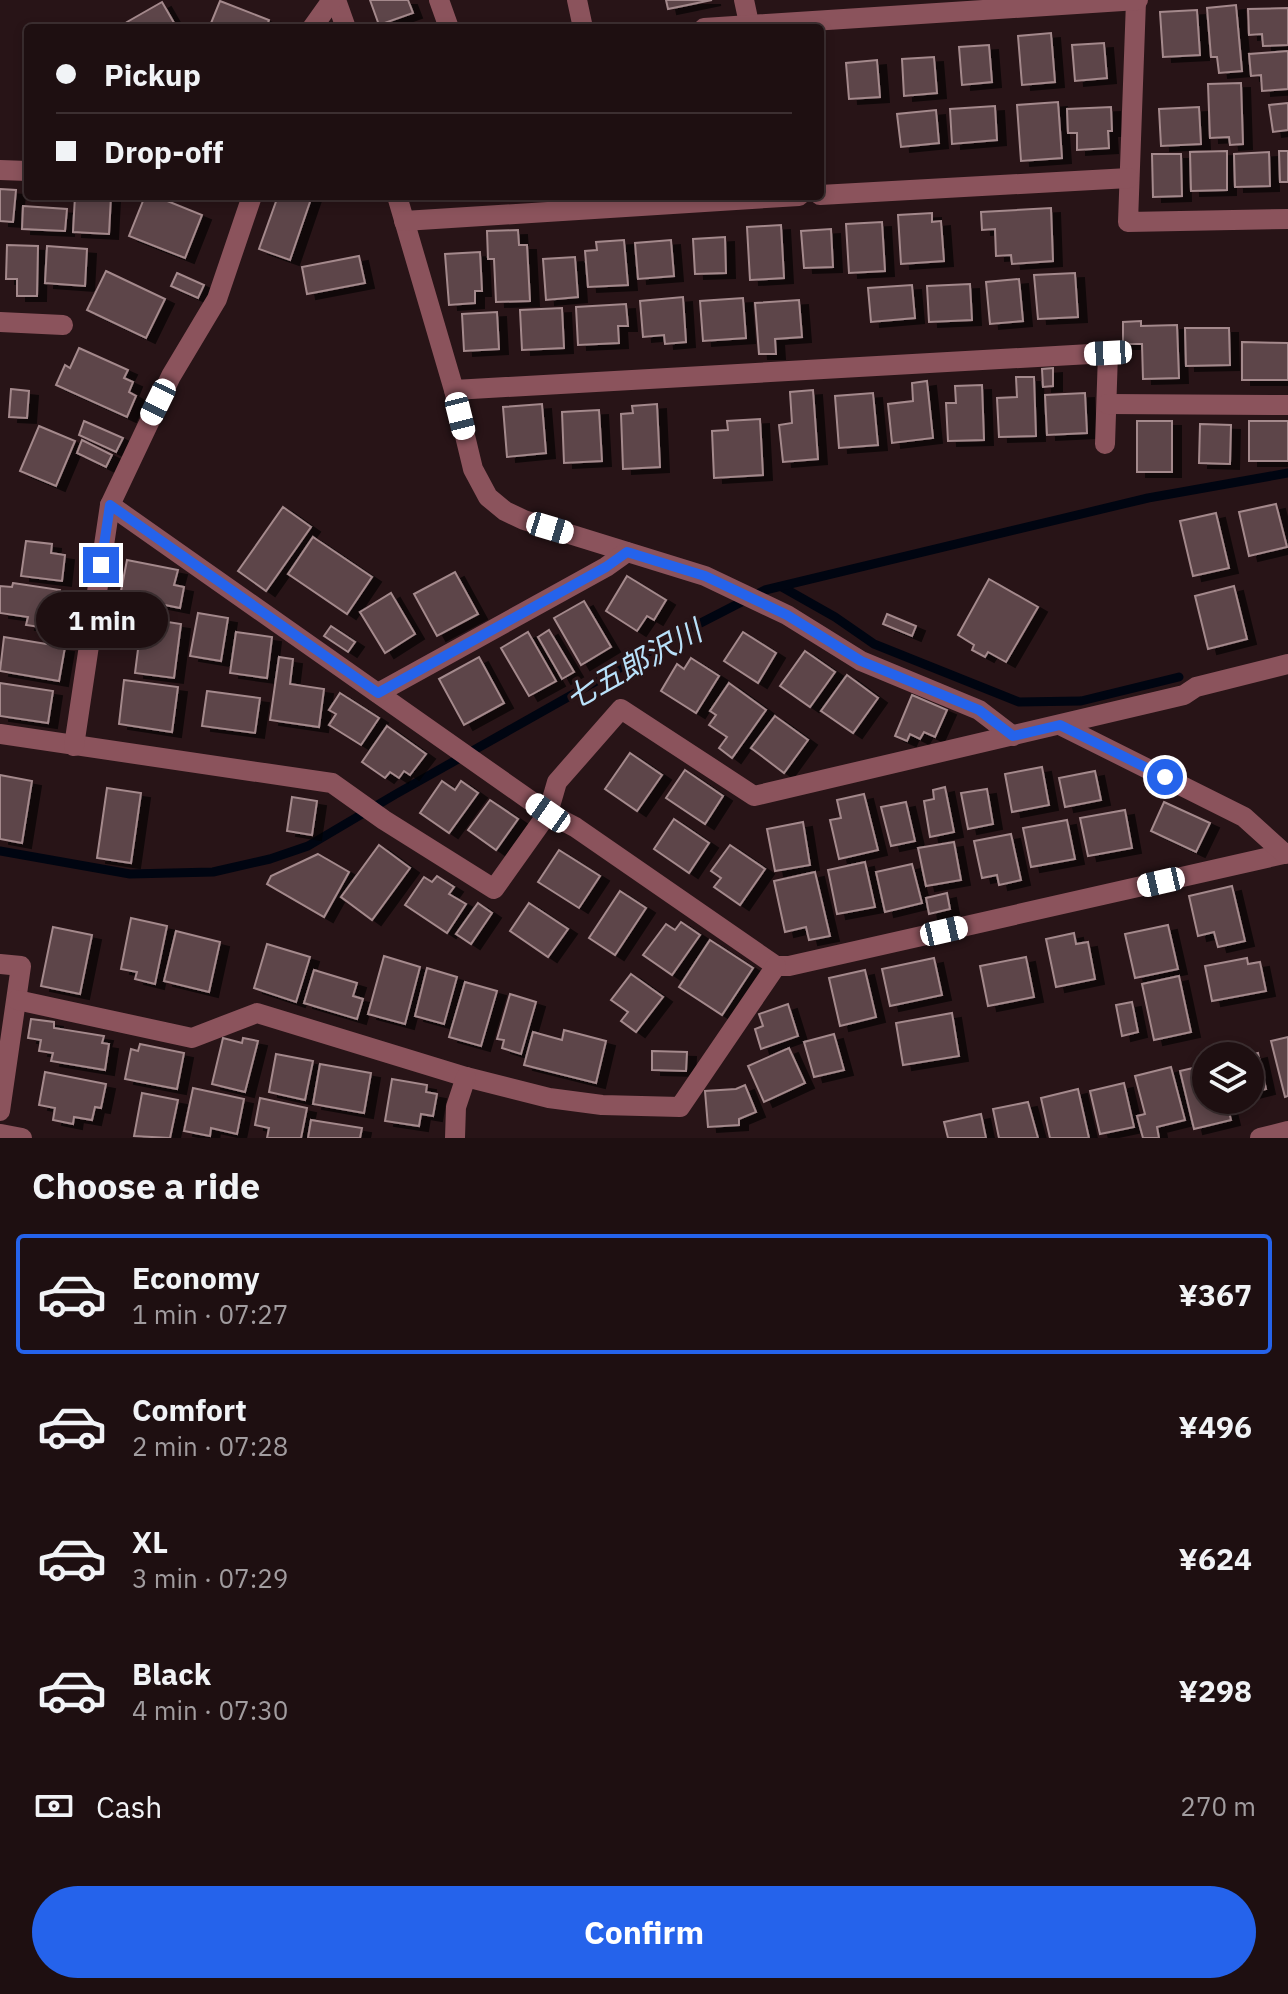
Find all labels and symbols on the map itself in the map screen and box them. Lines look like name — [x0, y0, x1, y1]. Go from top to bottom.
car — [1083, 340, 1133, 366]
car — [137, 375, 179, 429]
car — [443, 390, 477, 442]
car — [524, 510, 576, 546]
route end — [83, 547, 119, 583]
callout: 1 min — [35, 593, 167, 649]
water label: 七五郎沢川 — [558, 609, 711, 717]
route start — [1147, 759, 1183, 795]
car — [521, 789, 575, 837]
car — [1135, 865, 1187, 899]
car — [918, 914, 970, 948]

